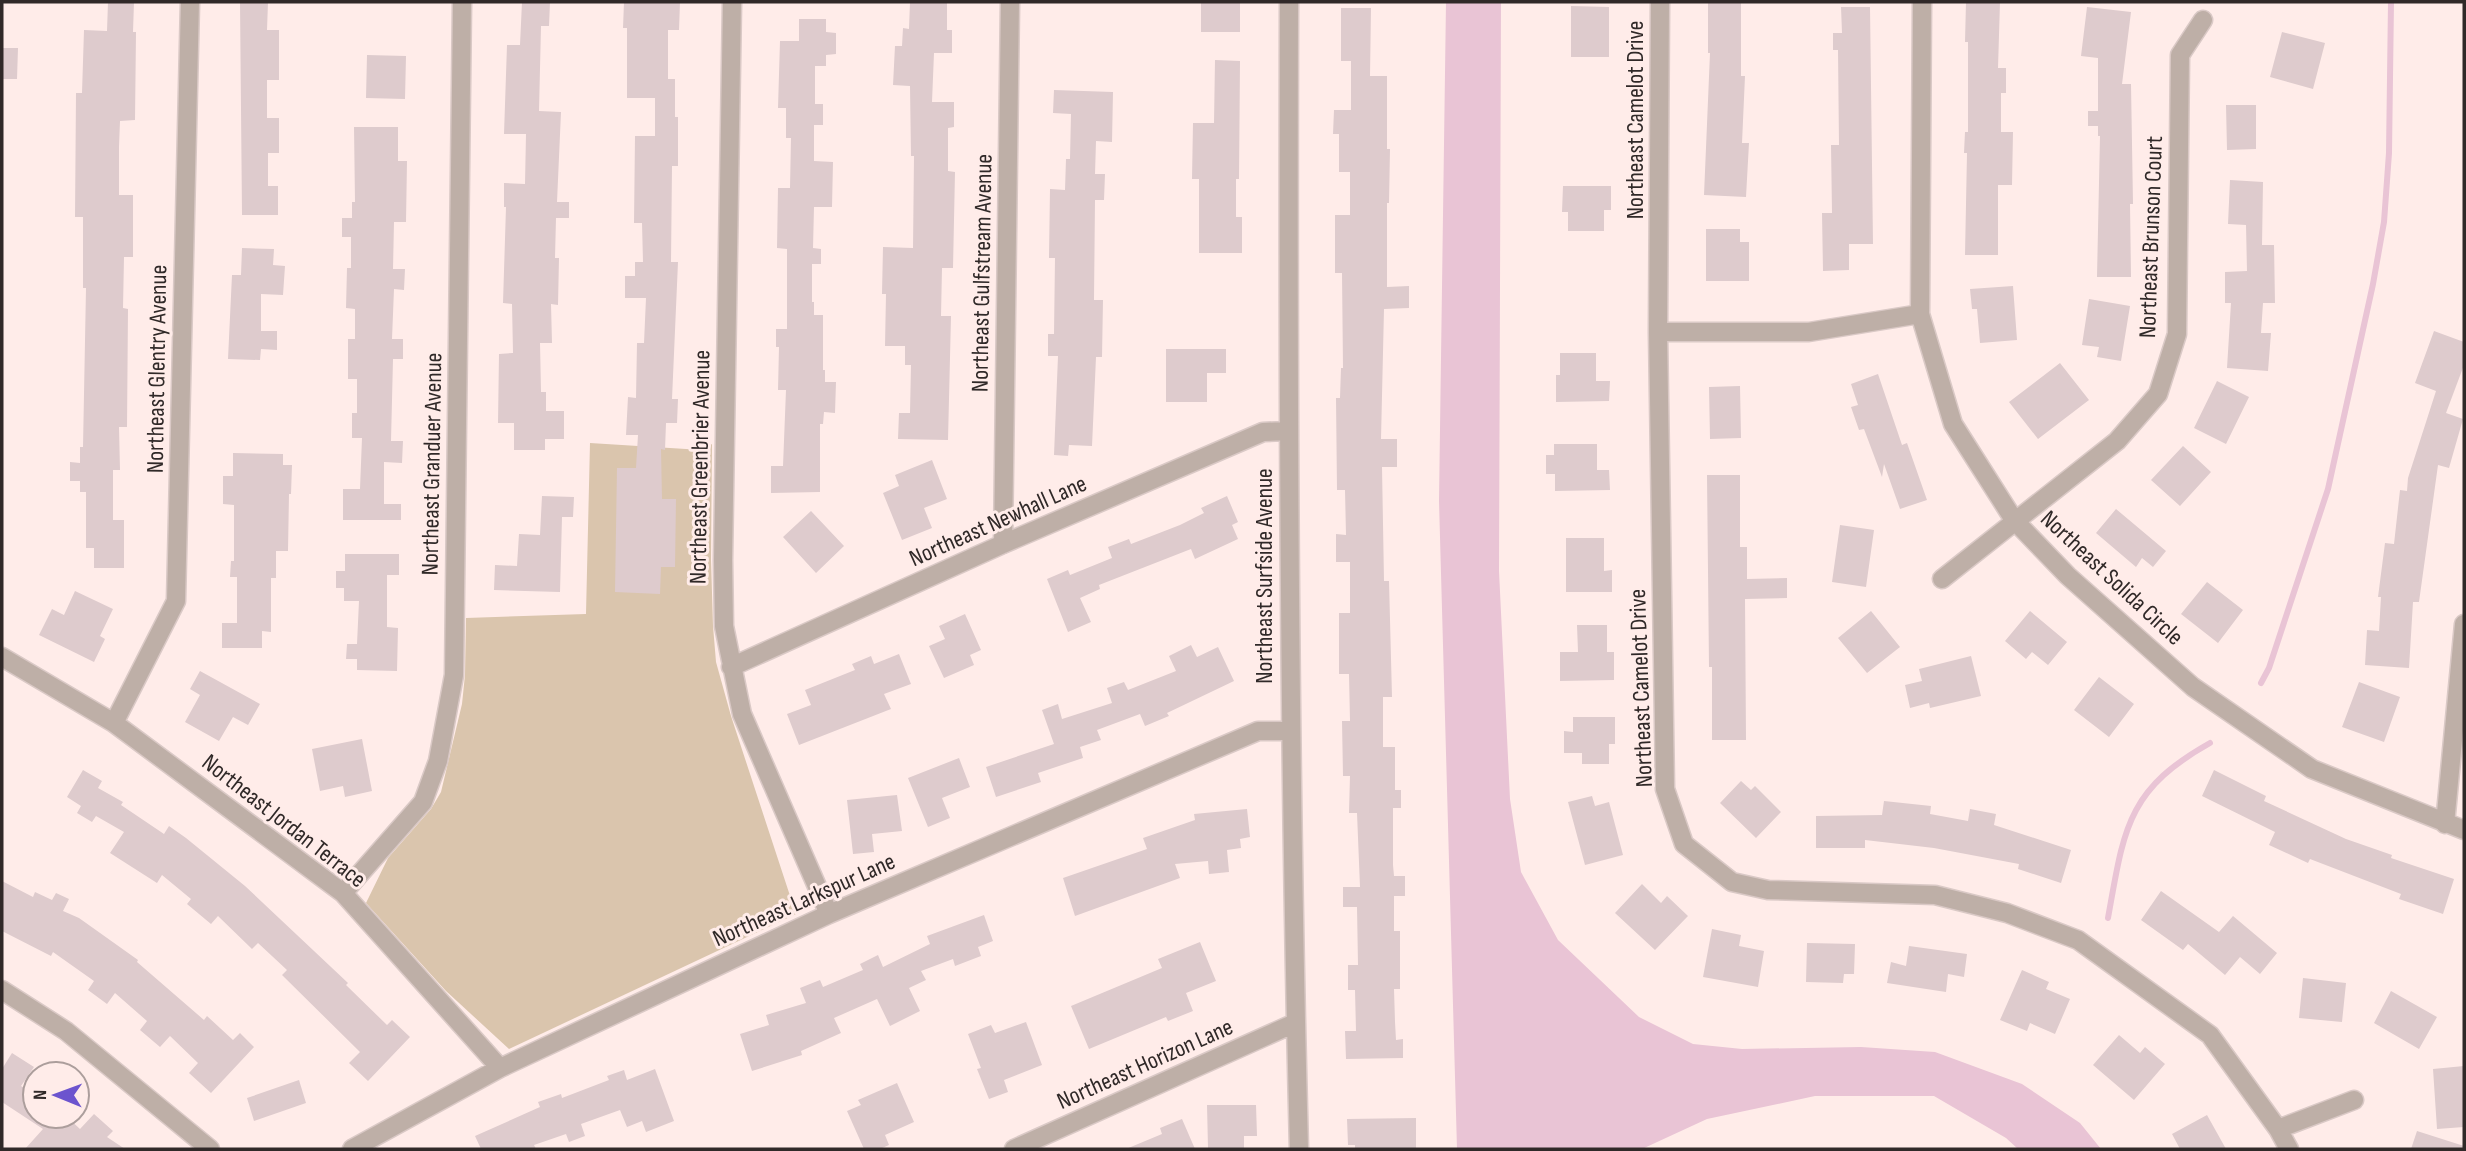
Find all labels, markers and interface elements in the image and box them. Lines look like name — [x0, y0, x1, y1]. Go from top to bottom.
street label: Northeast Camelot Drive — [1621, 21, 1650, 219]
street label: Northeast Brunson Court — [2133, 136, 2169, 338]
street label: Northeast Gulfstream Avenue — [965, 154, 999, 392]
street label: Northeast Glentry Avenue — [141, 265, 173, 473]
street label: Northeast Greenbrier Avenue — [683, 350, 717, 584]
street label: Northeast Granduer Avenue — [416, 352, 448, 576]
street label: Northeast Surfside Avenue — [1250, 468, 1279, 684]
street label: Northeast Newhall Lane — [905, 469, 1091, 573]
street label: Northeast Solida Circle — [2035, 504, 2189, 652]
street label: Northeast Camelot Drive — [1623, 588, 1659, 788]
street label: Northeast Jordan Terrace — [196, 748, 372, 894]
street label: Northeast Larkspur Lane — [708, 847, 900, 953]
street label: Northeast Horizon Lane — [1053, 1012, 1237, 1116]
north arrow — [21, 1060, 91, 1130]
text: N — [29, 1089, 52, 1100]

